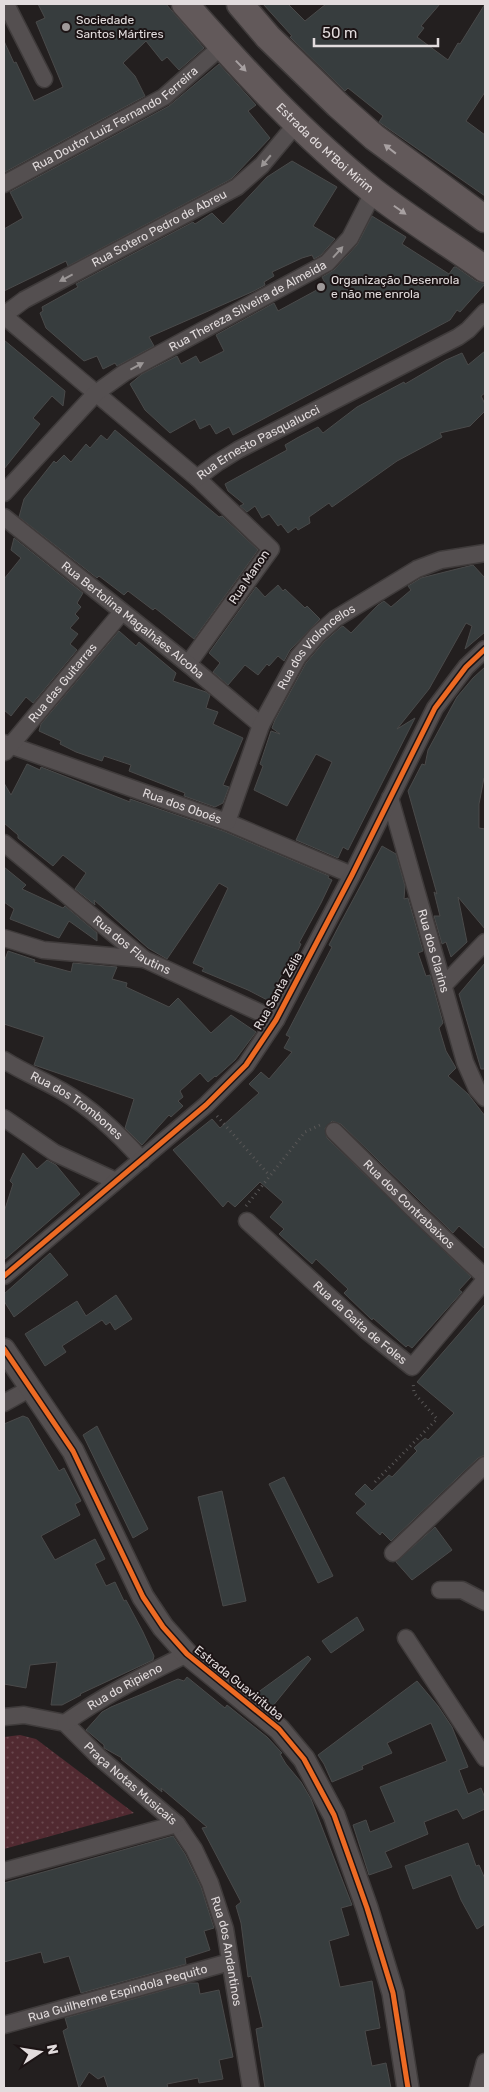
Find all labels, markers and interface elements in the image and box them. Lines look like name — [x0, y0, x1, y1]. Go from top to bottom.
place label: Sociedade Santos Mártires — [76, 13, 164, 41]
scale bar — [314, 15, 438, 47]
marker: Sociedade Santos Mártires — [60, 21, 72, 33]
text: 50 m — [322, 24, 357, 42]
one-way arrow — [235, 60, 247, 72]
street label: Rua Doutor Luiz Fernando Ferreira — [30, 64, 201, 174]
street label: Estrada do M'Boi Mirim — [273, 100, 376, 196]
one-way arrow — [384, 143, 397, 154]
one-way arrow — [260, 154, 271, 167]
street label: Rua Sotero Pedro de Abreu — [89, 187, 229, 270]
one-way arrow — [393, 205, 407, 215]
one-way arrow — [332, 246, 344, 258]
street label: Rua Thereza Silveira de Almeida — [167, 258, 329, 354]
one-way arrow — [60, 273, 73, 282]
place label: Organização Desenrola e não me enrola — [331, 273, 459, 301]
marker: Organização Desenrola e não me enrola — [315, 281, 327, 293]
one-way arrow — [130, 362, 143, 371]
street label: Rua Ernesto Pasqualucci — [194, 402, 322, 483]
street label: Rua Manon — [226, 547, 272, 607]
street label: Rua Bertolina Magalhães Alcoba — [59, 559, 207, 681]
street label: Rua dos Violoncelos — [275, 601, 358, 692]
street label: Rua das Guitarras — [26, 640, 100, 725]
street label: Rua dos Oboés — [141, 786, 224, 827]
street label: Rua dos Clarins — [415, 908, 452, 994]
street label: Rua dos Flautins — [90, 913, 173, 977]
street label: Rua Santa Zélia — [251, 950, 305, 1032]
street label: Rua dos Trombones — [28, 1069, 126, 1142]
street label: Rua dos Contrabaixos — [361, 1157, 458, 1252]
street label: Rua da Gaita de Foles — [310, 1278, 410, 1367]
street label: Estrada Guavirituba — [192, 1643, 286, 1723]
street label: Rua do Ripieno — [85, 1661, 165, 1713]
street label: Praça Notas Musicais — [81, 1739, 180, 1828]
street label: Rua dos Andantinos — [208, 1895, 244, 2007]
street label: Rua Guilherme Espindola Pequito — [26, 1962, 209, 2025]
north arrow — [15, 2027, 65, 2077]
text: N — [43, 2043, 62, 2056]

